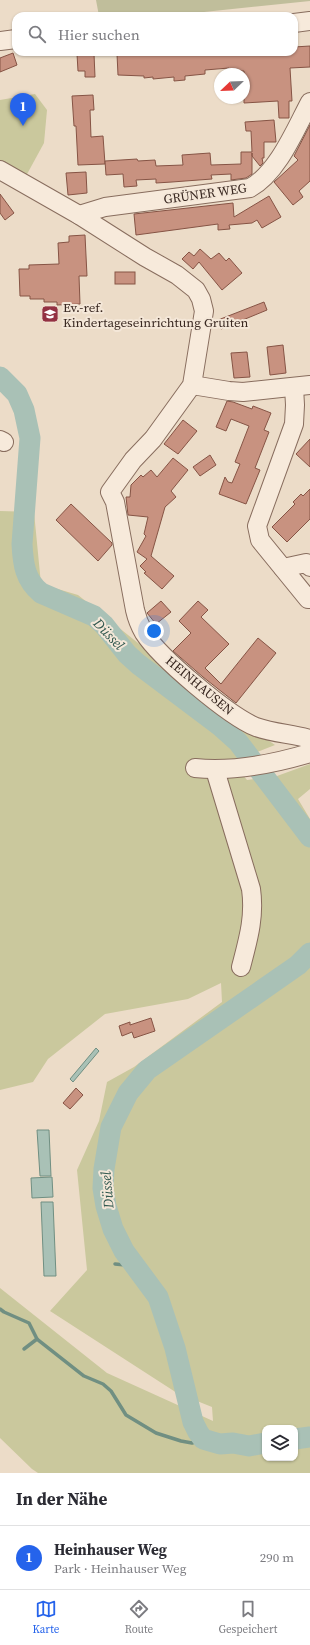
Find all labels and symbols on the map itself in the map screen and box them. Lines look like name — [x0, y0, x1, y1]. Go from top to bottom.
north arrow — [214, 68, 250, 104]
pin: 1 — [10, 93, 36, 126]
street label: GRÜNER WEG — [162, 179, 248, 208]
place label: Ev.-ref. Kindertageseinrichtung Gruiten — [63, 299, 249, 331]
school or university icon: Ev.-ref. Kindertageseinrichtung Gruiten — [40, 304, 60, 324]
water label: Düssel — [88, 613, 129, 654]
your location — [144, 621, 164, 641]
street label: HEINHAUSEN — [162, 652, 237, 719]
water label: Düssel — [95, 1170, 119, 1210]

